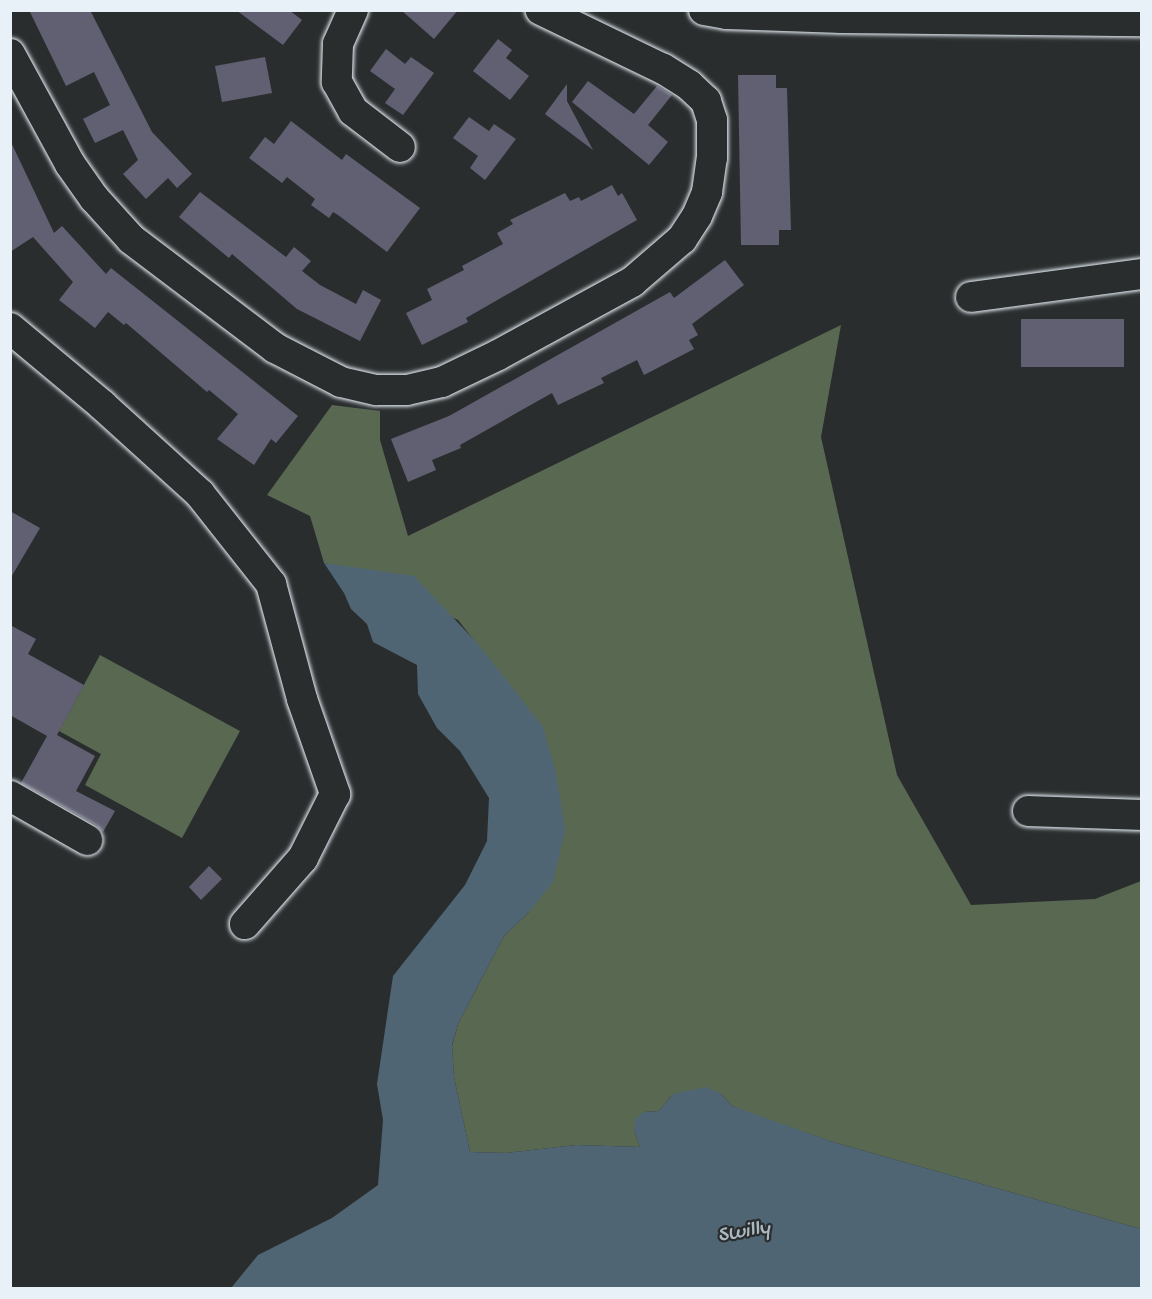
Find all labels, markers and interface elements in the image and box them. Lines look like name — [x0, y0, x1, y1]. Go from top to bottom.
water label: Swilly — [716, 1216, 772, 1250]

